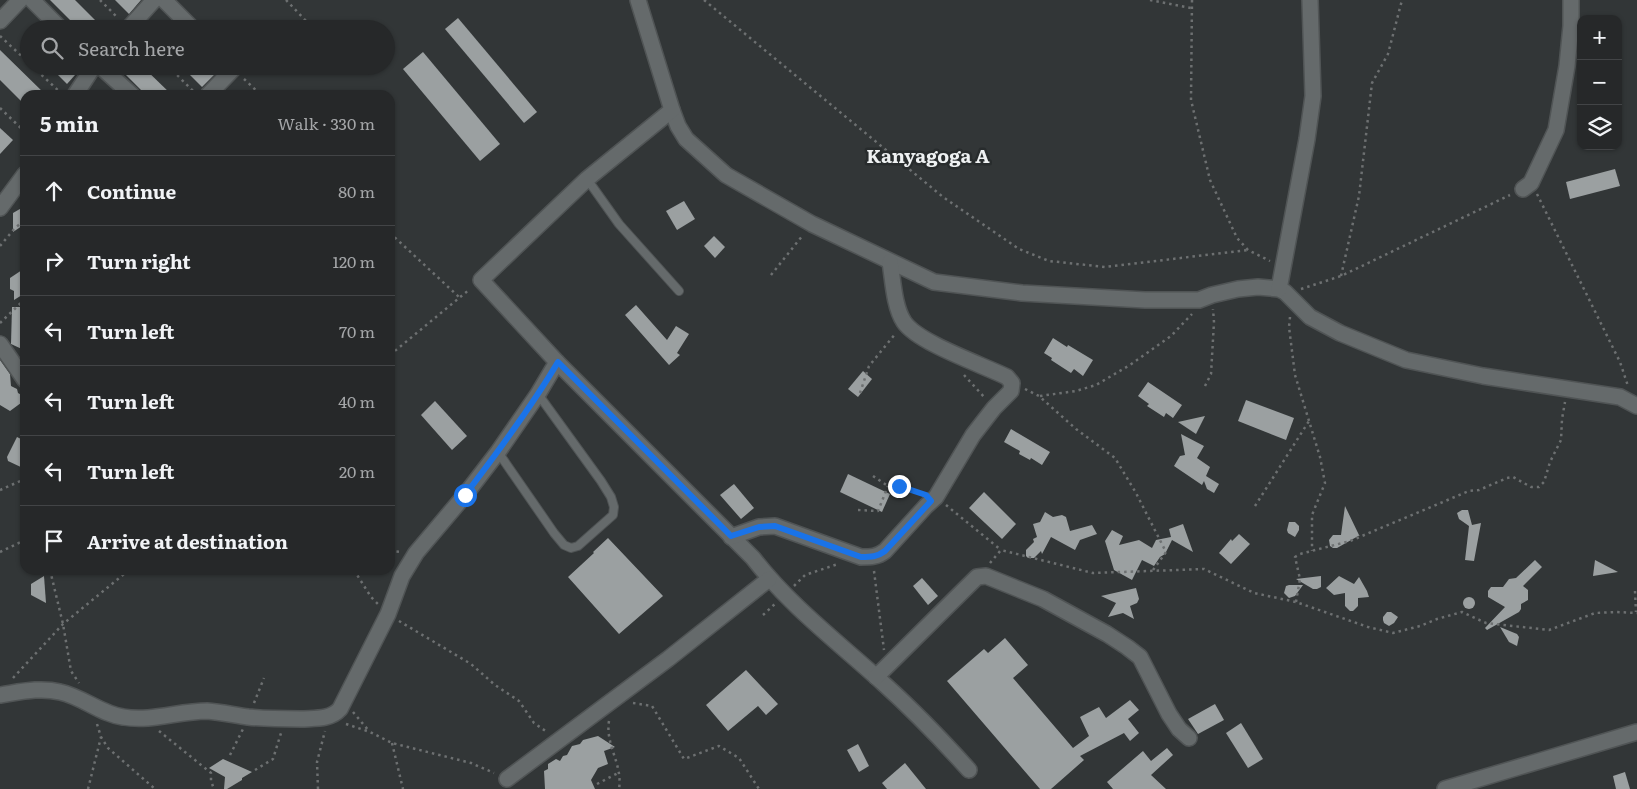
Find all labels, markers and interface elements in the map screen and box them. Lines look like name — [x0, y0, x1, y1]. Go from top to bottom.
map controls — [1577, 15, 1622, 150]
button: + — [1577, 15, 1622, 60]
search box — [20, 20, 395, 75]
icon: search — [38, 34, 66, 62]
text: Search here — [78, 34, 185, 62]
button: − — [1577, 60, 1622, 105]
button: layers — [1577, 105, 1622, 150]
text: 5 min — [40, 107, 99, 138]
text: Walk · 330 m — [277, 111, 375, 135]
district label: Kanyagoga A — [866, 141, 990, 169]
icon: ahead — [40, 177, 68, 205]
text: Continue — [87, 177, 176, 205]
text: 80 m — [338, 179, 375, 203]
icon: right — [40, 247, 68, 275]
text: Turn right — [87, 247, 191, 275]
text: 120 m — [332, 249, 375, 273]
icon: left — [40, 317, 68, 345]
text: Turn left — [87, 317, 174, 345]
text: 70 m — [339, 319, 375, 343]
icon: left — [40, 387, 68, 415]
text: Turn left — [87, 387, 174, 415]
text: 40 m — [338, 389, 375, 413]
icon: left — [40, 457, 68, 485]
text: Turn left — [87, 457, 174, 485]
text: 20 m — [339, 459, 375, 483]
route end — [888, 475, 911, 498]
route start — [454, 484, 477, 507]
icon: arrive — [40, 527, 68, 555]
text: Arrive at destination — [87, 527, 288, 555]

